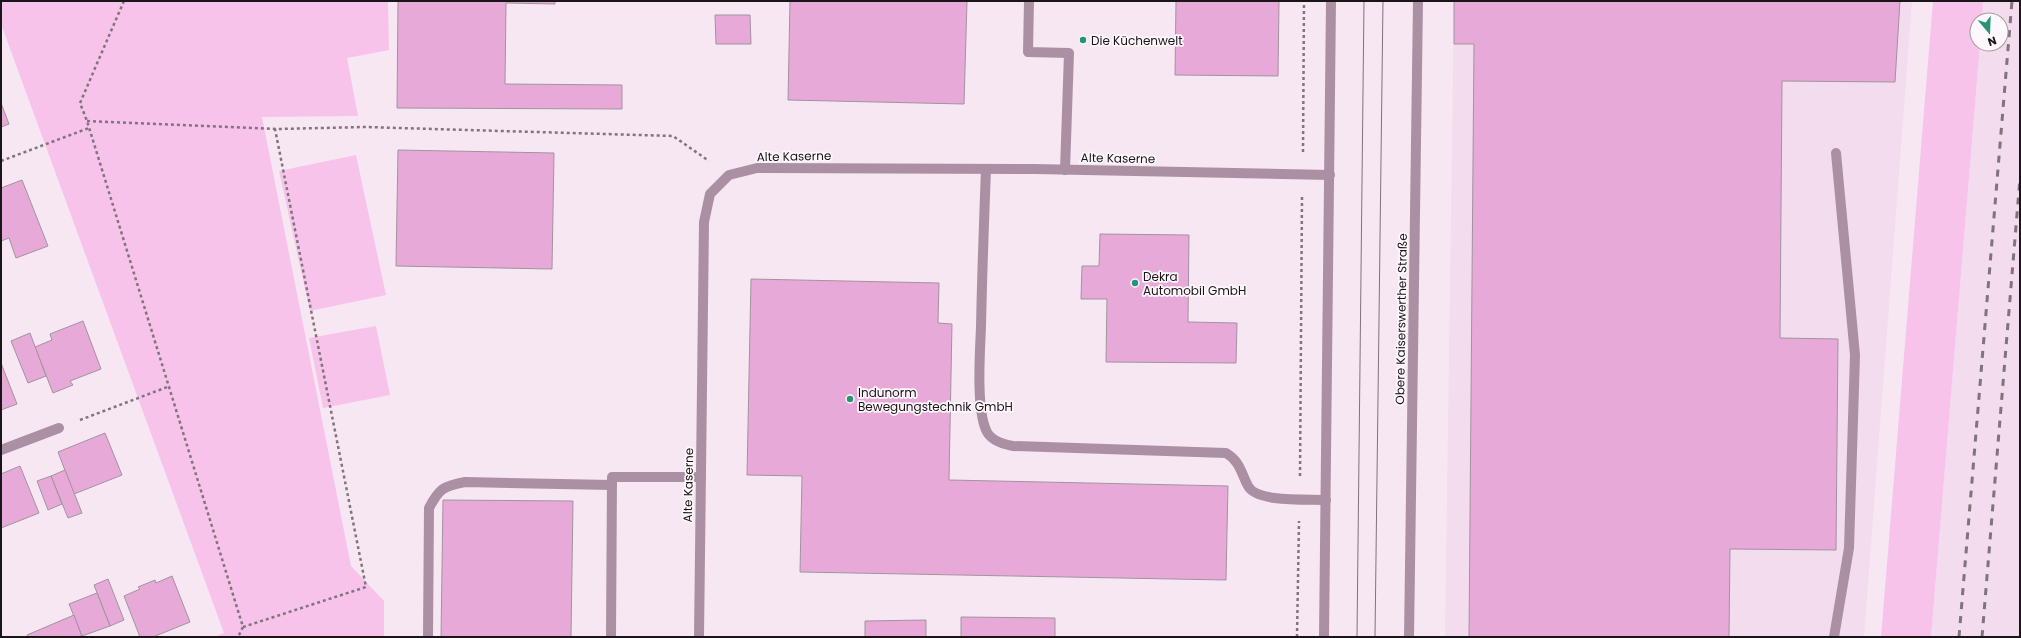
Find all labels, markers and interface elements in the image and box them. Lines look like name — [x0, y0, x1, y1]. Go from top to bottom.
north arrow — [1969, 12, 2009, 52]
place label: Die Küchenwelt — [1091, 32, 1183, 49]
text: N — [1986, 33, 1999, 50]
marker: Die Küchenwelt — [1078, 35, 1088, 45]
street label: Alte Kaserne — [757, 147, 831, 165]
street label: Alte Kaserne — [1081, 149, 1155, 167]
street label: Obere Kaiserswerther Straße — [1391, 233, 1411, 405]
place label: Dekra Automobil GmbH — [1143, 268, 1246, 299]
marker: Dekra Automobil GmbH — [1130, 278, 1140, 288]
place label: Indunorm Bewegungstechnik GmbH — [858, 384, 1013, 415]
marker: Indunorm Bewegungstechnik GmbH — [845, 394, 855, 404]
street label: Alte Kaserne — [679, 448, 697, 522]

